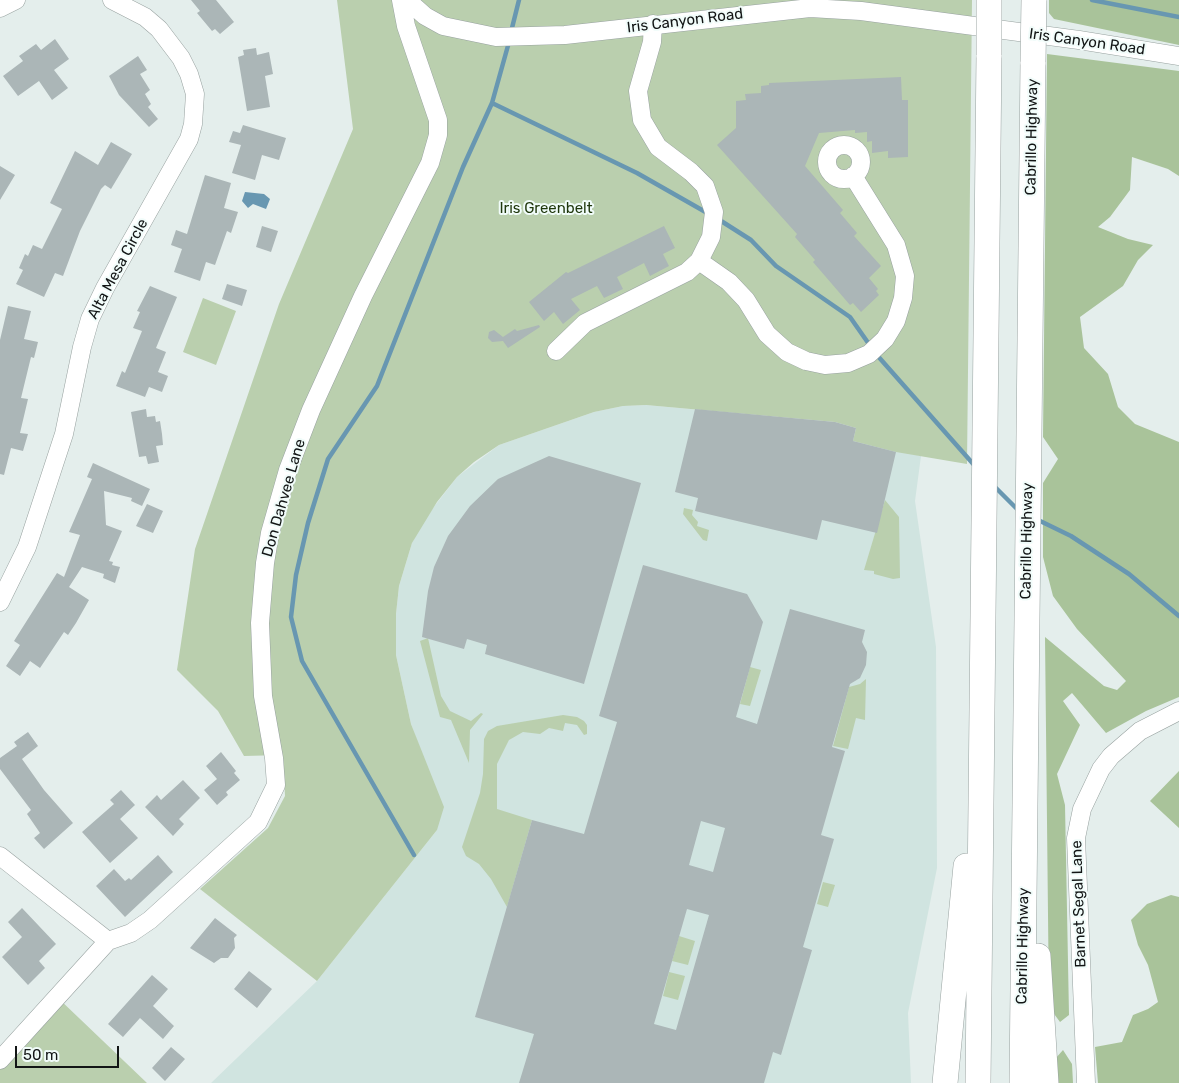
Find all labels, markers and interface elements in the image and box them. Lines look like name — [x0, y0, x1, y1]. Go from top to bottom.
street label: Iris Canyon Road — [626, 5, 744, 37]
street label: Iris Canyon Road — [1028, 25, 1146, 59]
street label: Cabrillo Highway — [1022, 79, 1042, 195]
park label: Iris Greenbelt — [499, 200, 593, 218]
street label: Alta Mesa Circle — [84, 216, 152, 322]
street label: Don Dahvee Lane — [259, 437, 309, 559]
street label: Cabrillo Highway — [1017, 483, 1037, 599]
street label: Barnet Segal Lane — [1068, 840, 1090, 968]
street label: Cabrillo Highway — [1013, 888, 1033, 1004]
scale bar — [18, 1036, 121, 1068]
text: 50 m — [23, 1046, 58, 1064]

